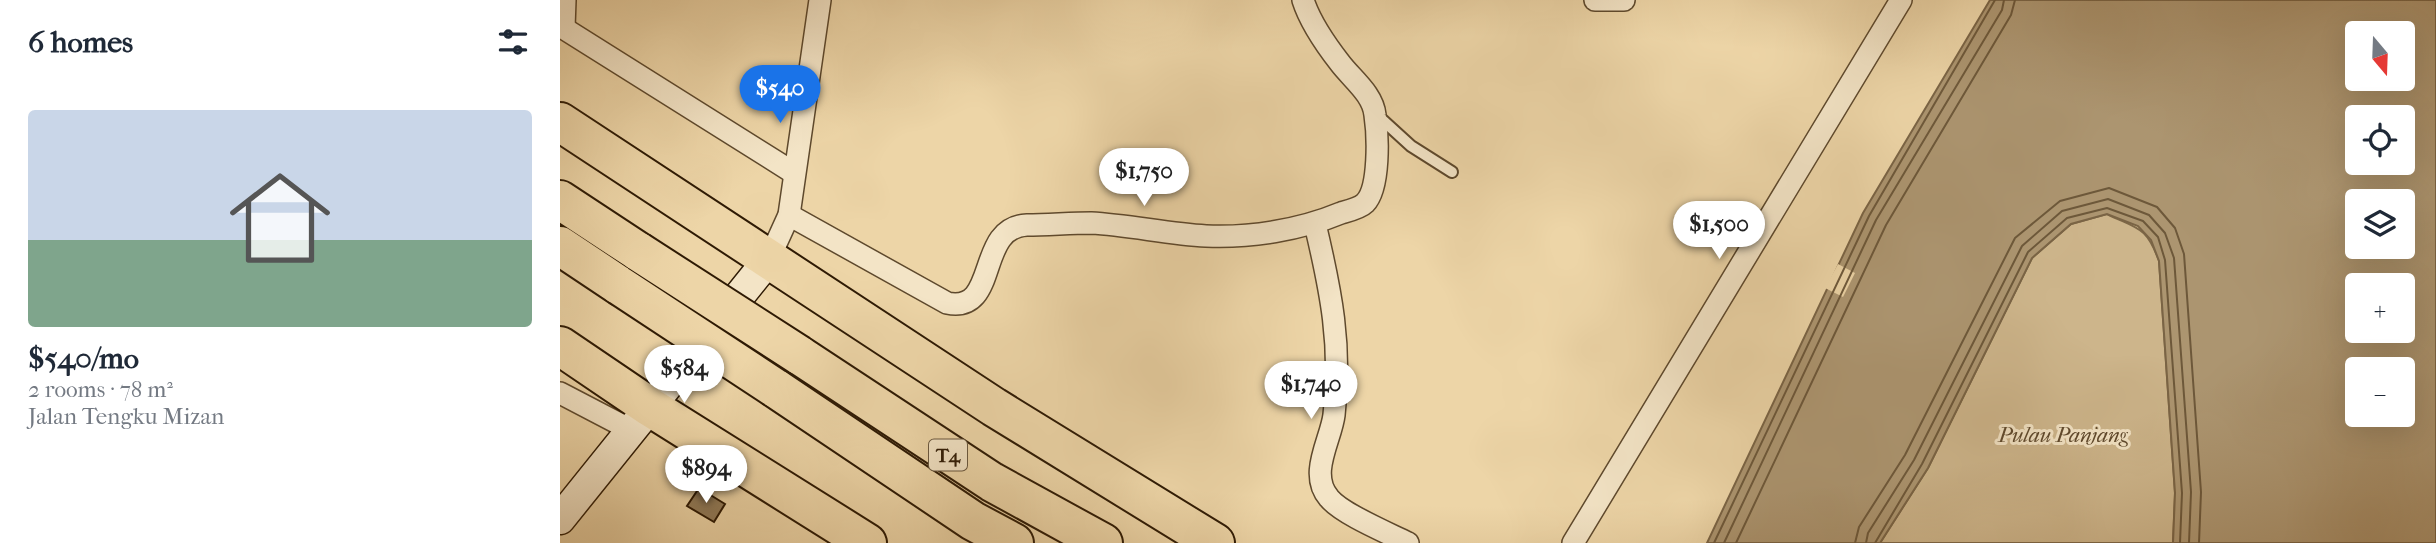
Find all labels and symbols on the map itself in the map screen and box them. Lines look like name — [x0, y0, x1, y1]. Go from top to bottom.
north arrow — [2345, 21, 2415, 91]
pin: $540 — [739, 66, 821, 125]
pin: $1,750 — [1087, 148, 1201, 208]
pin: $1,500 — [1662, 202, 1776, 261]
pin: $584 — [643, 346, 725, 405]
pin: $1,740 — [1254, 362, 1368, 421]
park label: Pulau Panjang — [1997, 423, 2129, 447]
road number: T4 — [929, 440, 967, 470]
pin: $894 — [665, 446, 747, 505]

